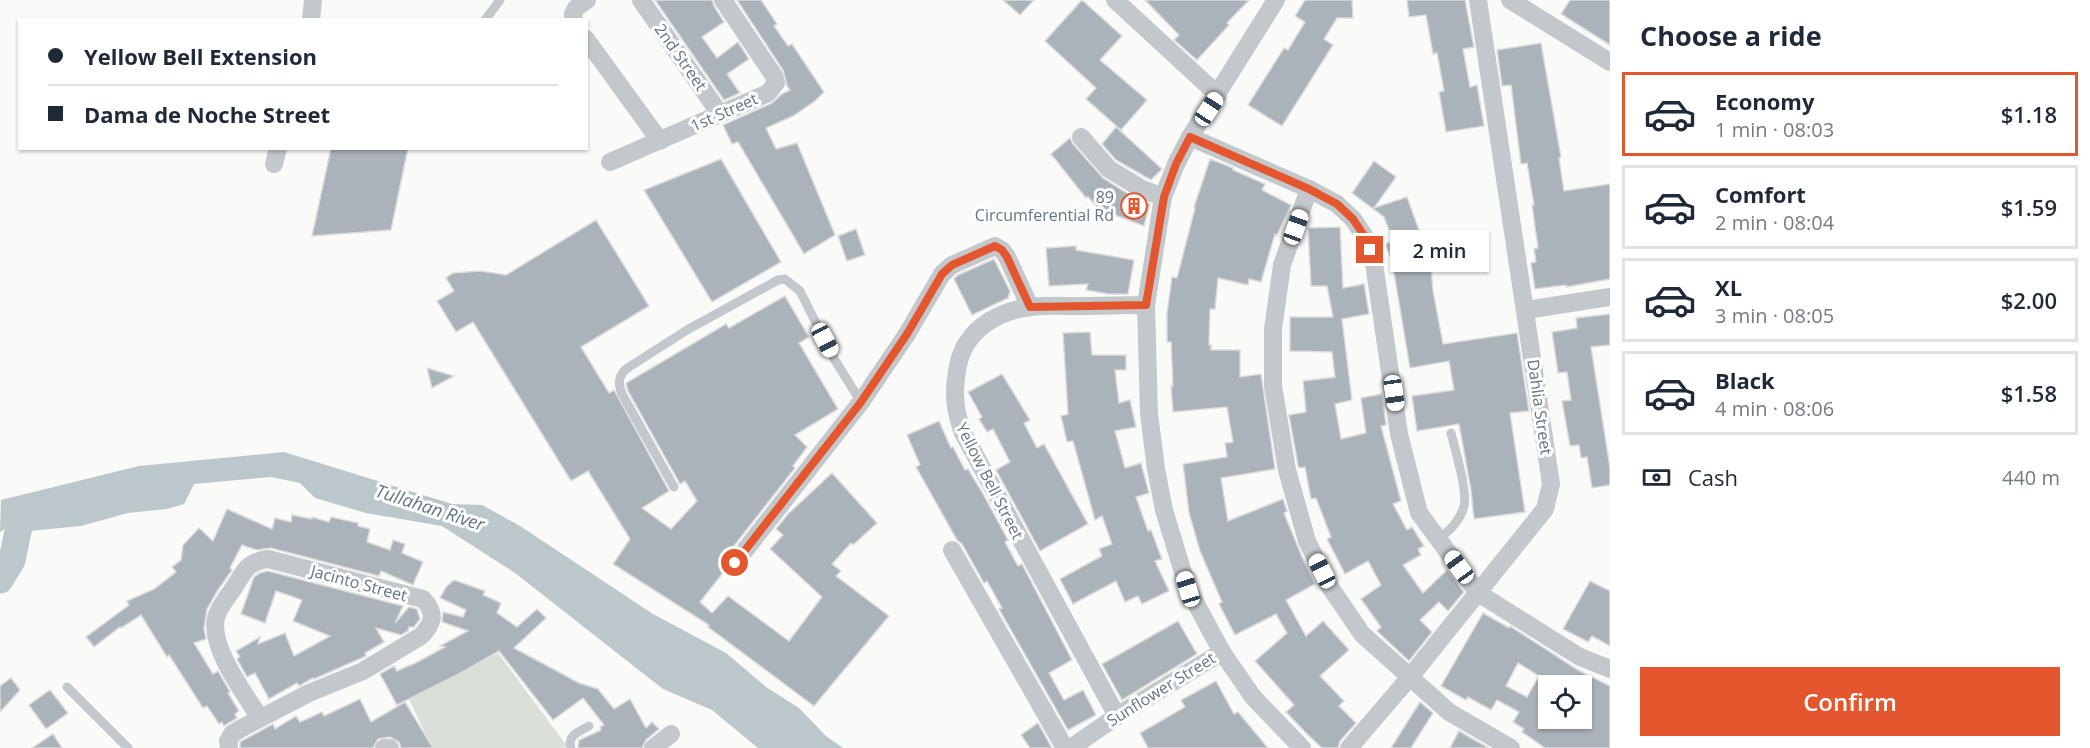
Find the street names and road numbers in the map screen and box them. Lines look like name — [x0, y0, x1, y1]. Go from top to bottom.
street label: 2nd Street — [650, 19, 712, 95]
street label: 1st Street — [687, 87, 761, 137]
street label: Dahlia Street — [1522, 358, 1558, 456]
street label: Yellow Bell Street — [951, 419, 1029, 543]
street label: Jacinto Street — [306, 559, 410, 606]
street label: Sunflower Street — [1102, 647, 1220, 731]

